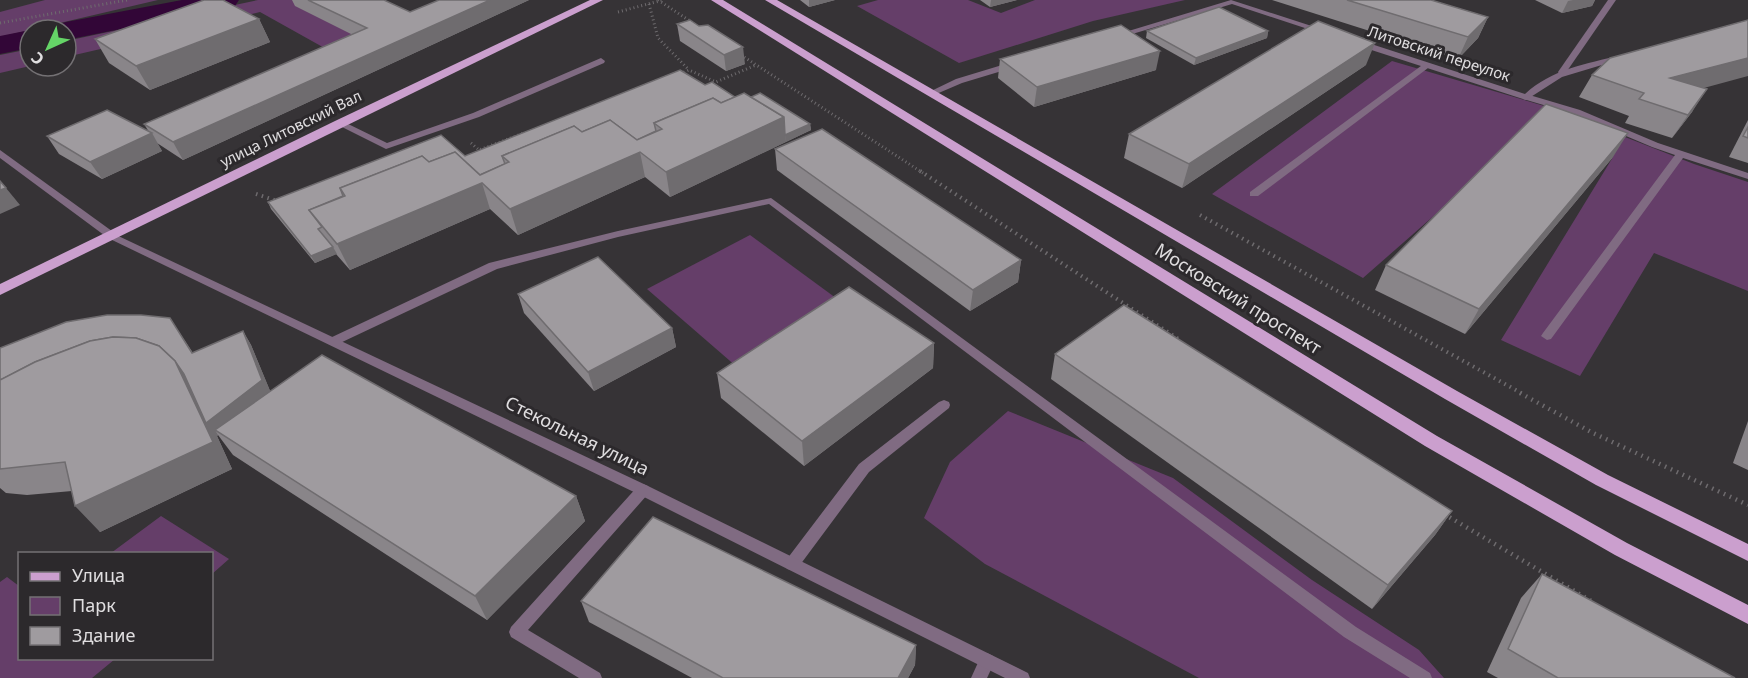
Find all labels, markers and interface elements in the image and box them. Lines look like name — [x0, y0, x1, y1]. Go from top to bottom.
north arrow — [18, 18, 78, 78]
street label: Литовский переулок — [1365, 21, 1513, 86]
text: С — [26, 47, 49, 70]
street label: улица Литовский Вал — [216, 85, 365, 171]
street label: Московский проспект — [1151, 237, 1327, 359]
street label: Стекольная улица — [502, 390, 653, 480]
legend — [18, 552, 213, 660]
text: Улица — [72, 563, 125, 587]
text: Парк — [72, 593, 116, 617]
text: Здание — [72, 623, 136, 647]

